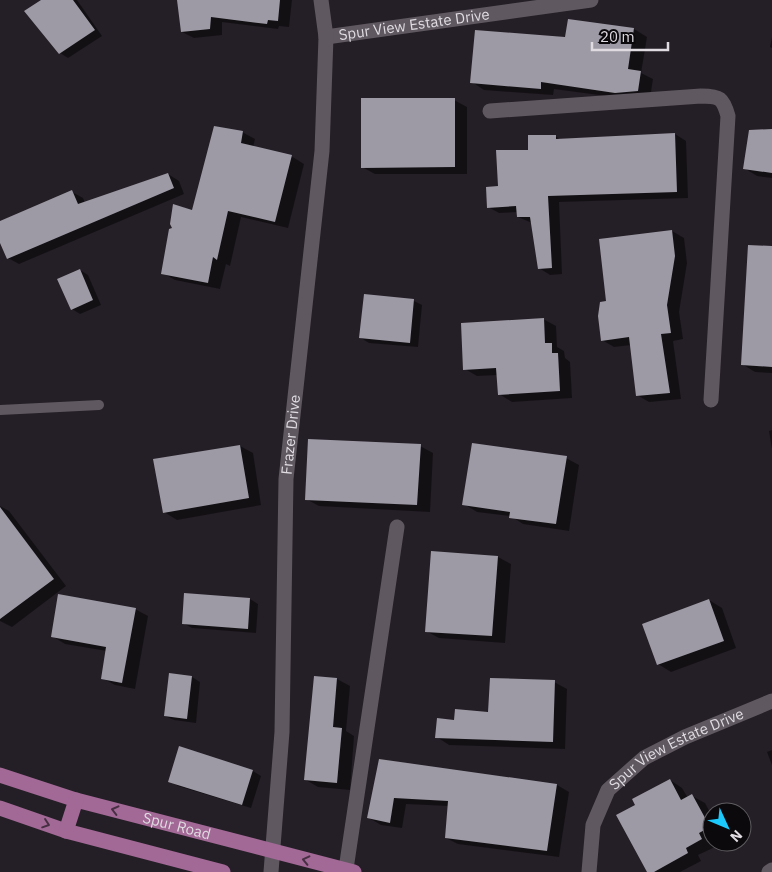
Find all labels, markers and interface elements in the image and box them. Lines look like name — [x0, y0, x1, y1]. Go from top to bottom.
street label: Spur View Estate Drive — [337, 4, 491, 44]
scale bar — [592, 20, 668, 52]
text: 20 m — [600, 27, 635, 46]
street label: Frazer Drive — [277, 394, 304, 476]
street label: Spur View Estate Drive — [605, 704, 746, 794]
north arrow — [702, 802, 752, 852]
one-way arrow — [111, 805, 120, 816]
street label: Spur Road — [141, 808, 213, 844]
one-way arrow — [41, 818, 50, 828]
text: N — [726, 826, 746, 846]
one-way arrow — [302, 855, 311, 866]

